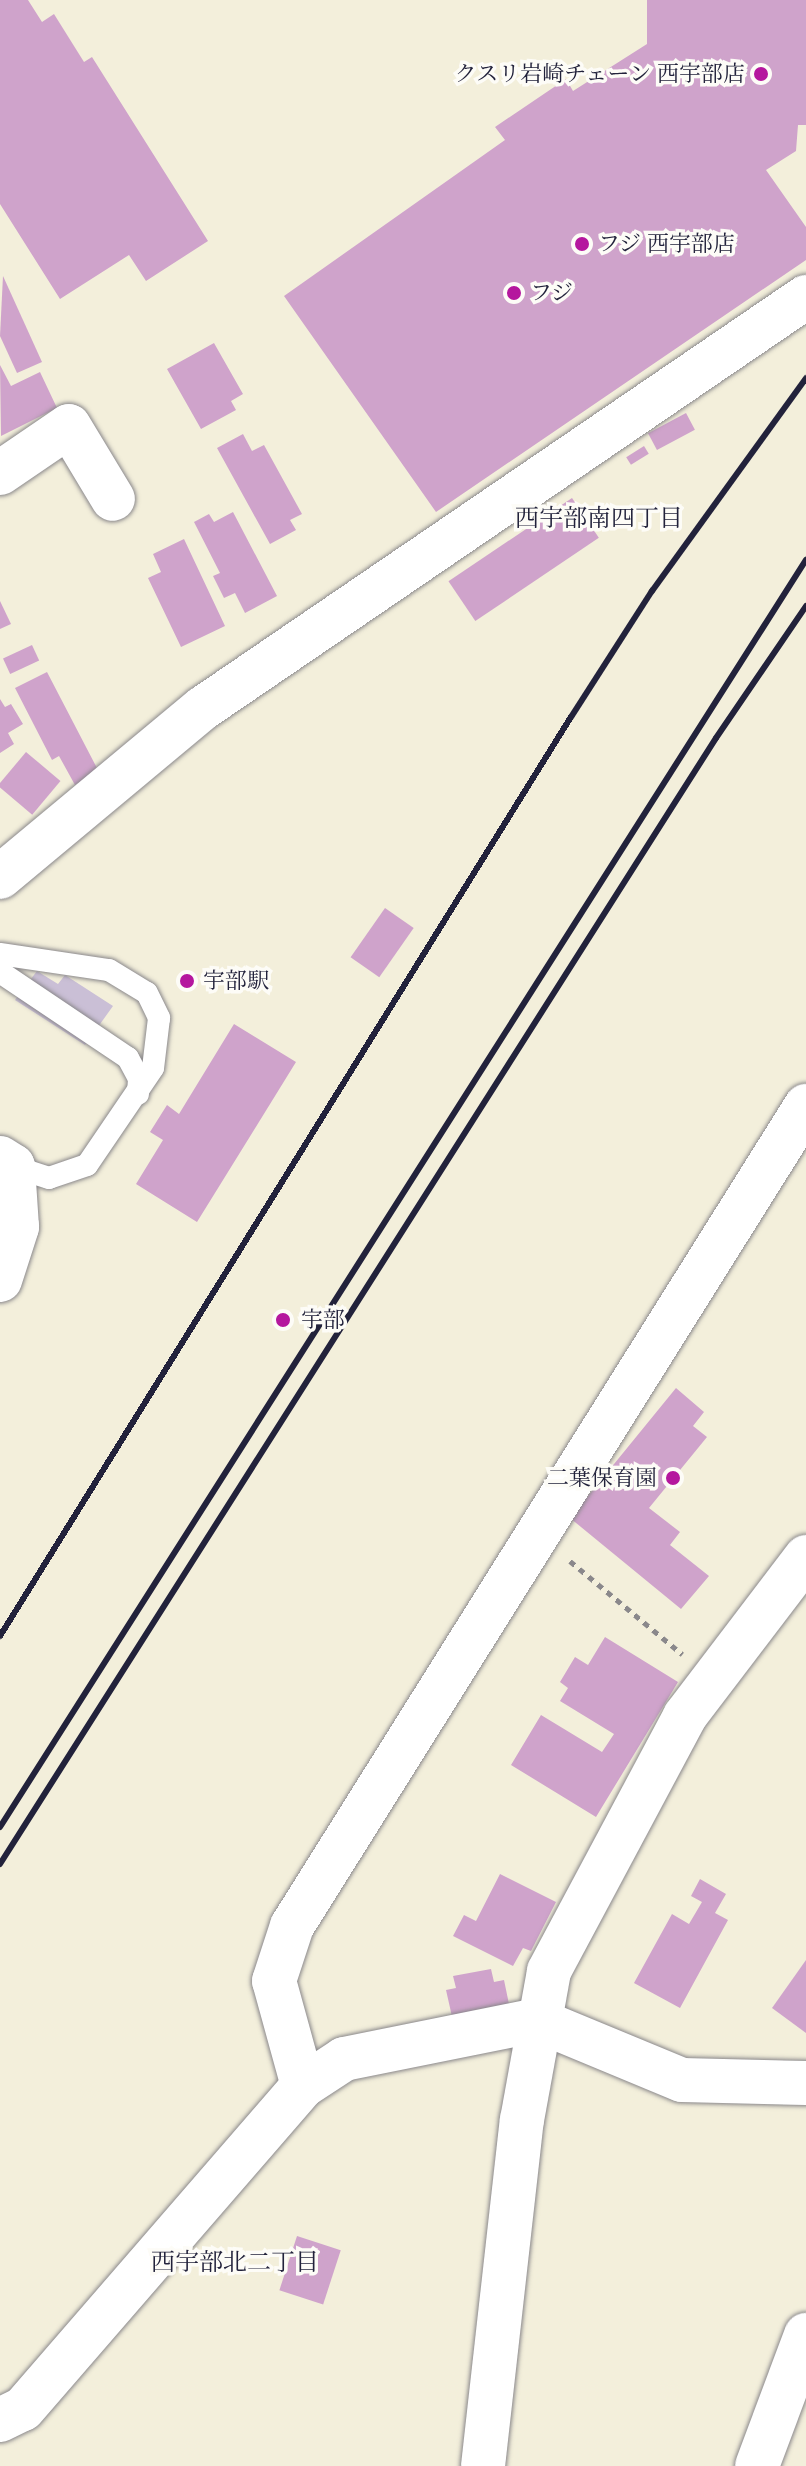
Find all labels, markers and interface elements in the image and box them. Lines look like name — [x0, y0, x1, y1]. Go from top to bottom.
place label: クスリ岩崎チェーン 西宇部店 — [453, 61, 745, 87]
marker: クスリ岩崎チェーン 西宇部店 — [752, 65, 770, 83]
place label: フジ 西宇部店 — [598, 231, 736, 257]
marker: フジ 西宇部店 — [573, 235, 591, 253]
place label: フジ — [530, 280, 574, 306]
marker: フジ — [505, 284, 523, 302]
district label: 西宇部南四丁目 — [515, 504, 683, 532]
place label: 宇部駅 — [203, 968, 269, 994]
marker: 宇部駅 — [178, 972, 196, 990]
place label: 宇部 — [301, 1307, 345, 1333]
marker: 宇部 — [272, 1309, 294, 1331]
place label: 二葉保育園 — [547, 1465, 657, 1491]
marker: 二葉保育園 — [664, 1469, 682, 1487]
district label: 西宇部北二丁目 — [151, 2248, 319, 2276]

